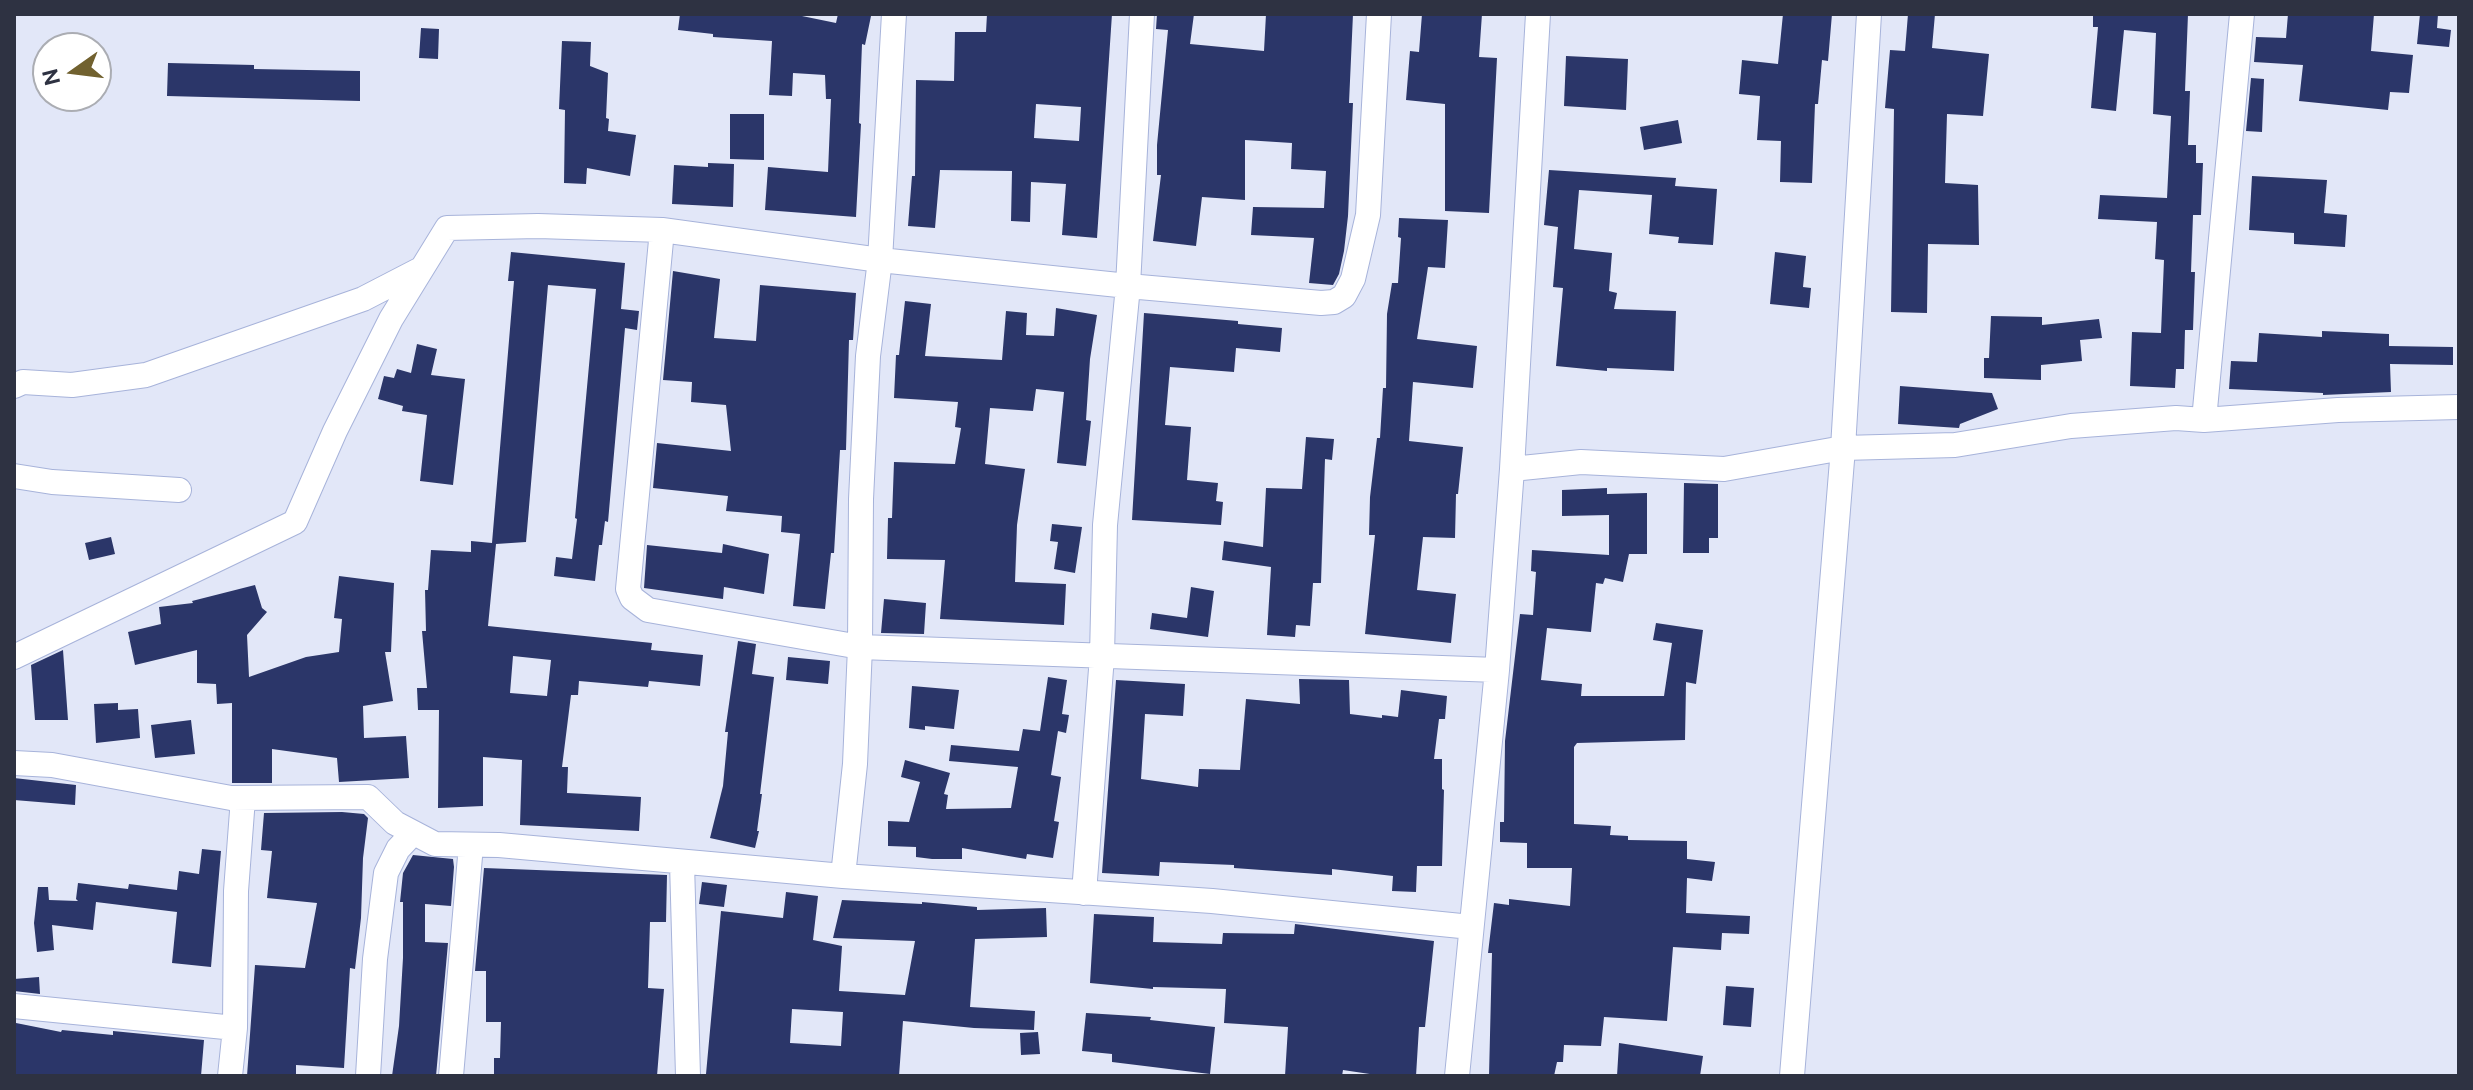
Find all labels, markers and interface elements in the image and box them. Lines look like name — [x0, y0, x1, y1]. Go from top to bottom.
north arrow — [32, 32, 112, 112]
text: N — [36, 66, 64, 88]

